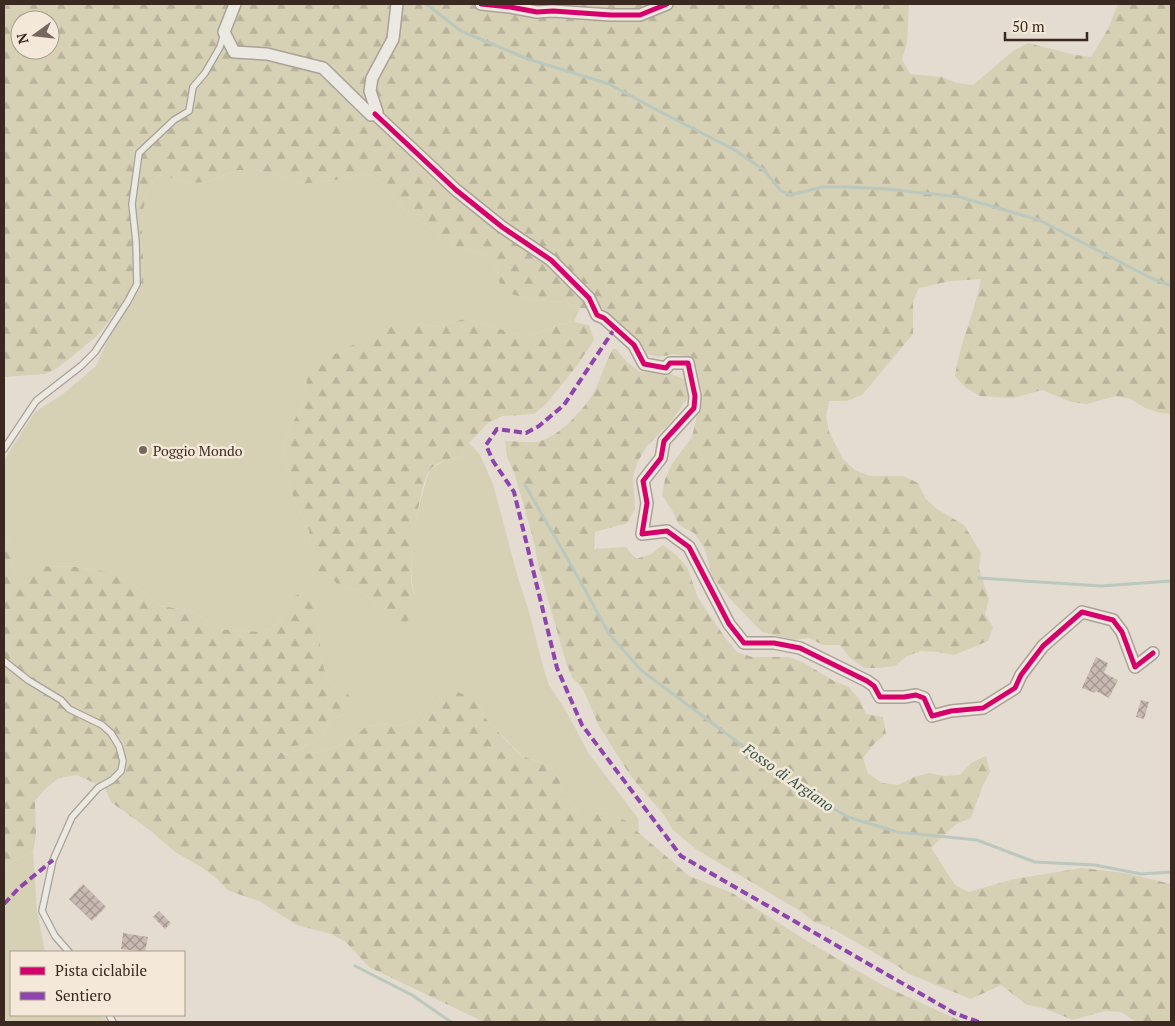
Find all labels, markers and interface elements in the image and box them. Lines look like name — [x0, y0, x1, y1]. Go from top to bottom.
north arrow — [10, 10, 60, 60]
scale bar — [1005, 10, 1088, 42]
text: 50 m — [1012, 16, 1045, 36]
text: N — [11, 31, 33, 46]
place label: Poggio Mondo — [153, 441, 243, 460]
marker: Poggio Mondo — [137, 444, 149, 456]
water label: Fosso di Argiano — [739, 738, 838, 816]
legend — [10, 951, 185, 1016]
text: Pista ciclabile — [55, 960, 147, 980]
text: Sentiero — [55, 985, 111, 1005]

